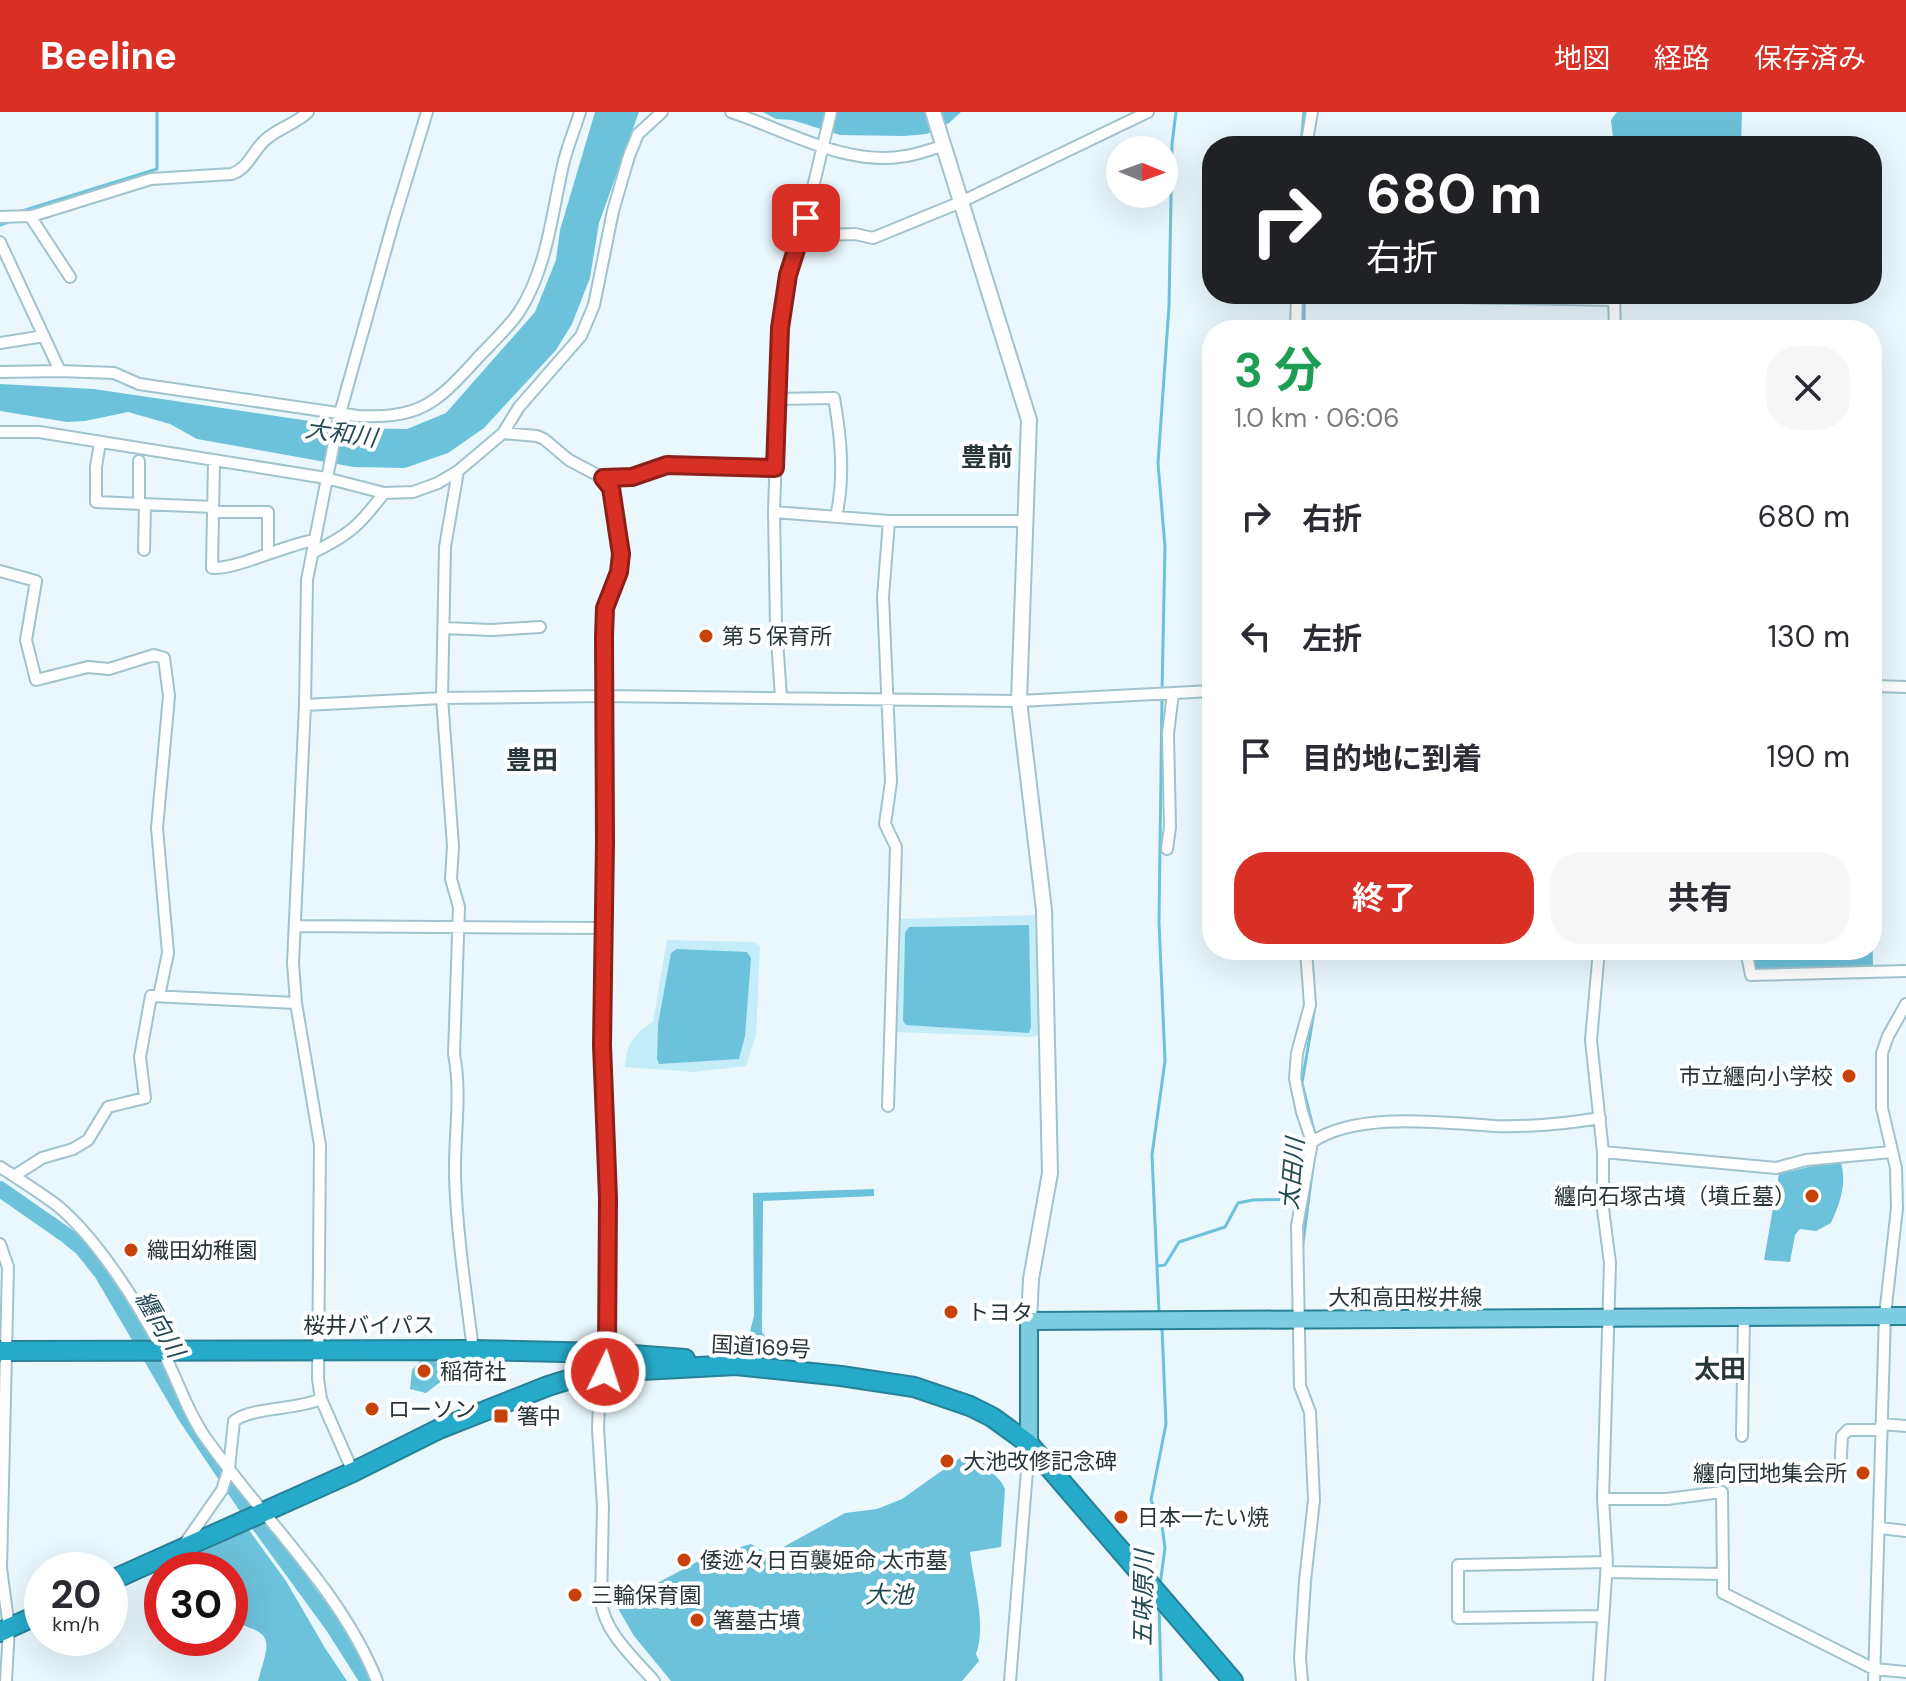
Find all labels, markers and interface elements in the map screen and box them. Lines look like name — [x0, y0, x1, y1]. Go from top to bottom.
text: Beeline — [40, 31, 177, 81]
text: 地図 — [1554, 40, 1610, 77]
text: 経路 — [1654, 40, 1710, 77]
text: 保存済み — [1754, 40, 1866, 77]
north arrow — [1106, 136, 1178, 208]
map controls — [1106, 136, 1178, 208]
text: 680 m — [1366, 157, 1542, 230]
icon: right — [1234, 168, 1338, 272]
pin — [772, 184, 840, 252]
icon: arrive — [784, 196, 828, 240]
text: 右折 — [1366, 234, 1438, 281]
text: 3 分 — [1234, 339, 1322, 402]
button: close — [1766, 346, 1850, 430]
text: 1.0 km · 06:06 — [1234, 401, 1400, 435]
water label: 大和川 — [303, 413, 382, 454]
district label: 豊前 — [961, 440, 1013, 474]
icon: right — [1234, 494, 1278, 538]
text: 680 m — [1758, 497, 1850, 536]
text: 右折 — [1302, 499, 1362, 538]
icon: left — [1234, 614, 1278, 658]
text: 130 m — [1768, 617, 1850, 656]
text: 左折 — [1302, 619, 1362, 658]
place label: 第５保育所 — [722, 622, 832, 651]
marker: 第５保育所 — [697, 627, 715, 645]
icon: arrive — [1234, 734, 1278, 778]
text: 190 m — [1767, 737, 1850, 776]
text: 目的地に到着 — [1302, 739, 1482, 778]
district label: 豊田 — [506, 743, 558, 777]
button: 終了 — [1234, 852, 1534, 944]
button: 共有 — [1550, 852, 1850, 944]
place label: 市立纒向小学校 — [1679, 1062, 1833, 1091]
marker: 市立纒向小学校 — [1840, 1067, 1858, 1085]
water label: 太田川 — [1273, 1134, 1311, 1211]
place label: 纏向石塚古墳（墳丘墓） — [1554, 1182, 1796, 1211]
marker: 纏向石塚古墳（墳丘墓） — [1803, 1187, 1821, 1205]
place label: 織田幼稚園 — [147, 1236, 257, 1265]
marker: 織田幼稚園 — [122, 1241, 140, 1259]
street label: 大和高田桜井線 — [1328, 1283, 1482, 1312]
water label: 纒向川 — [129, 1285, 193, 1366]
place label: トヨタ — [967, 1298, 1033, 1327]
marker: トヨタ — [942, 1303, 960, 1321]
street label: 桜井バイパス — [303, 1311, 435, 1340]
position arrow — [563, 1330, 647, 1414]
street label: 国道169号 — [710, 1330, 812, 1364]
district label: 太田 — [1694, 1352, 1746, 1386]
place label: 稲荷社 — [440, 1357, 506, 1386]
marker: 稲荷社 — [415, 1362, 433, 1380]
place label: ローソン — [388, 1395, 476, 1424]
marker: ローソン — [363, 1400, 381, 1418]
place label: 箸中 — [517, 1402, 561, 1431]
marker: 箸中 — [492, 1407, 510, 1425]
place label: 大池改修記念碑 — [963, 1447, 1117, 1476]
marker: 大池改修記念碑 — [938, 1452, 956, 1470]
place label: 纏向団地集会所 — [1693, 1459, 1847, 1488]
marker: 纏向団地集会所 — [1854, 1464, 1872, 1482]
place label: 日本一たい焼 — [1137, 1503, 1269, 1532]
marker: 日本一たい焼 — [1112, 1508, 1130, 1526]
place label: 倭迹々日百襲姫命 太市墓 — [700, 1546, 948, 1575]
water label: 五味原川 — [1127, 1547, 1159, 1646]
marker: 倭迹々日百襲姫命 太市墓 — [675, 1551, 693, 1569]
speed limit sign: 30 — [144, 1552, 248, 1656]
text: 20 — [50, 1568, 102, 1620]
water label: 大池 — [865, 1579, 915, 1610]
place label: 三輪保育園 — [591, 1581, 701, 1610]
marker: 三輪保育園 — [566, 1586, 584, 1604]
place label: 箸墓古墳 — [713, 1606, 801, 1635]
text: km/h — [52, 1611, 100, 1637]
marker: 箸墓古墳 — [688, 1611, 706, 1629]

